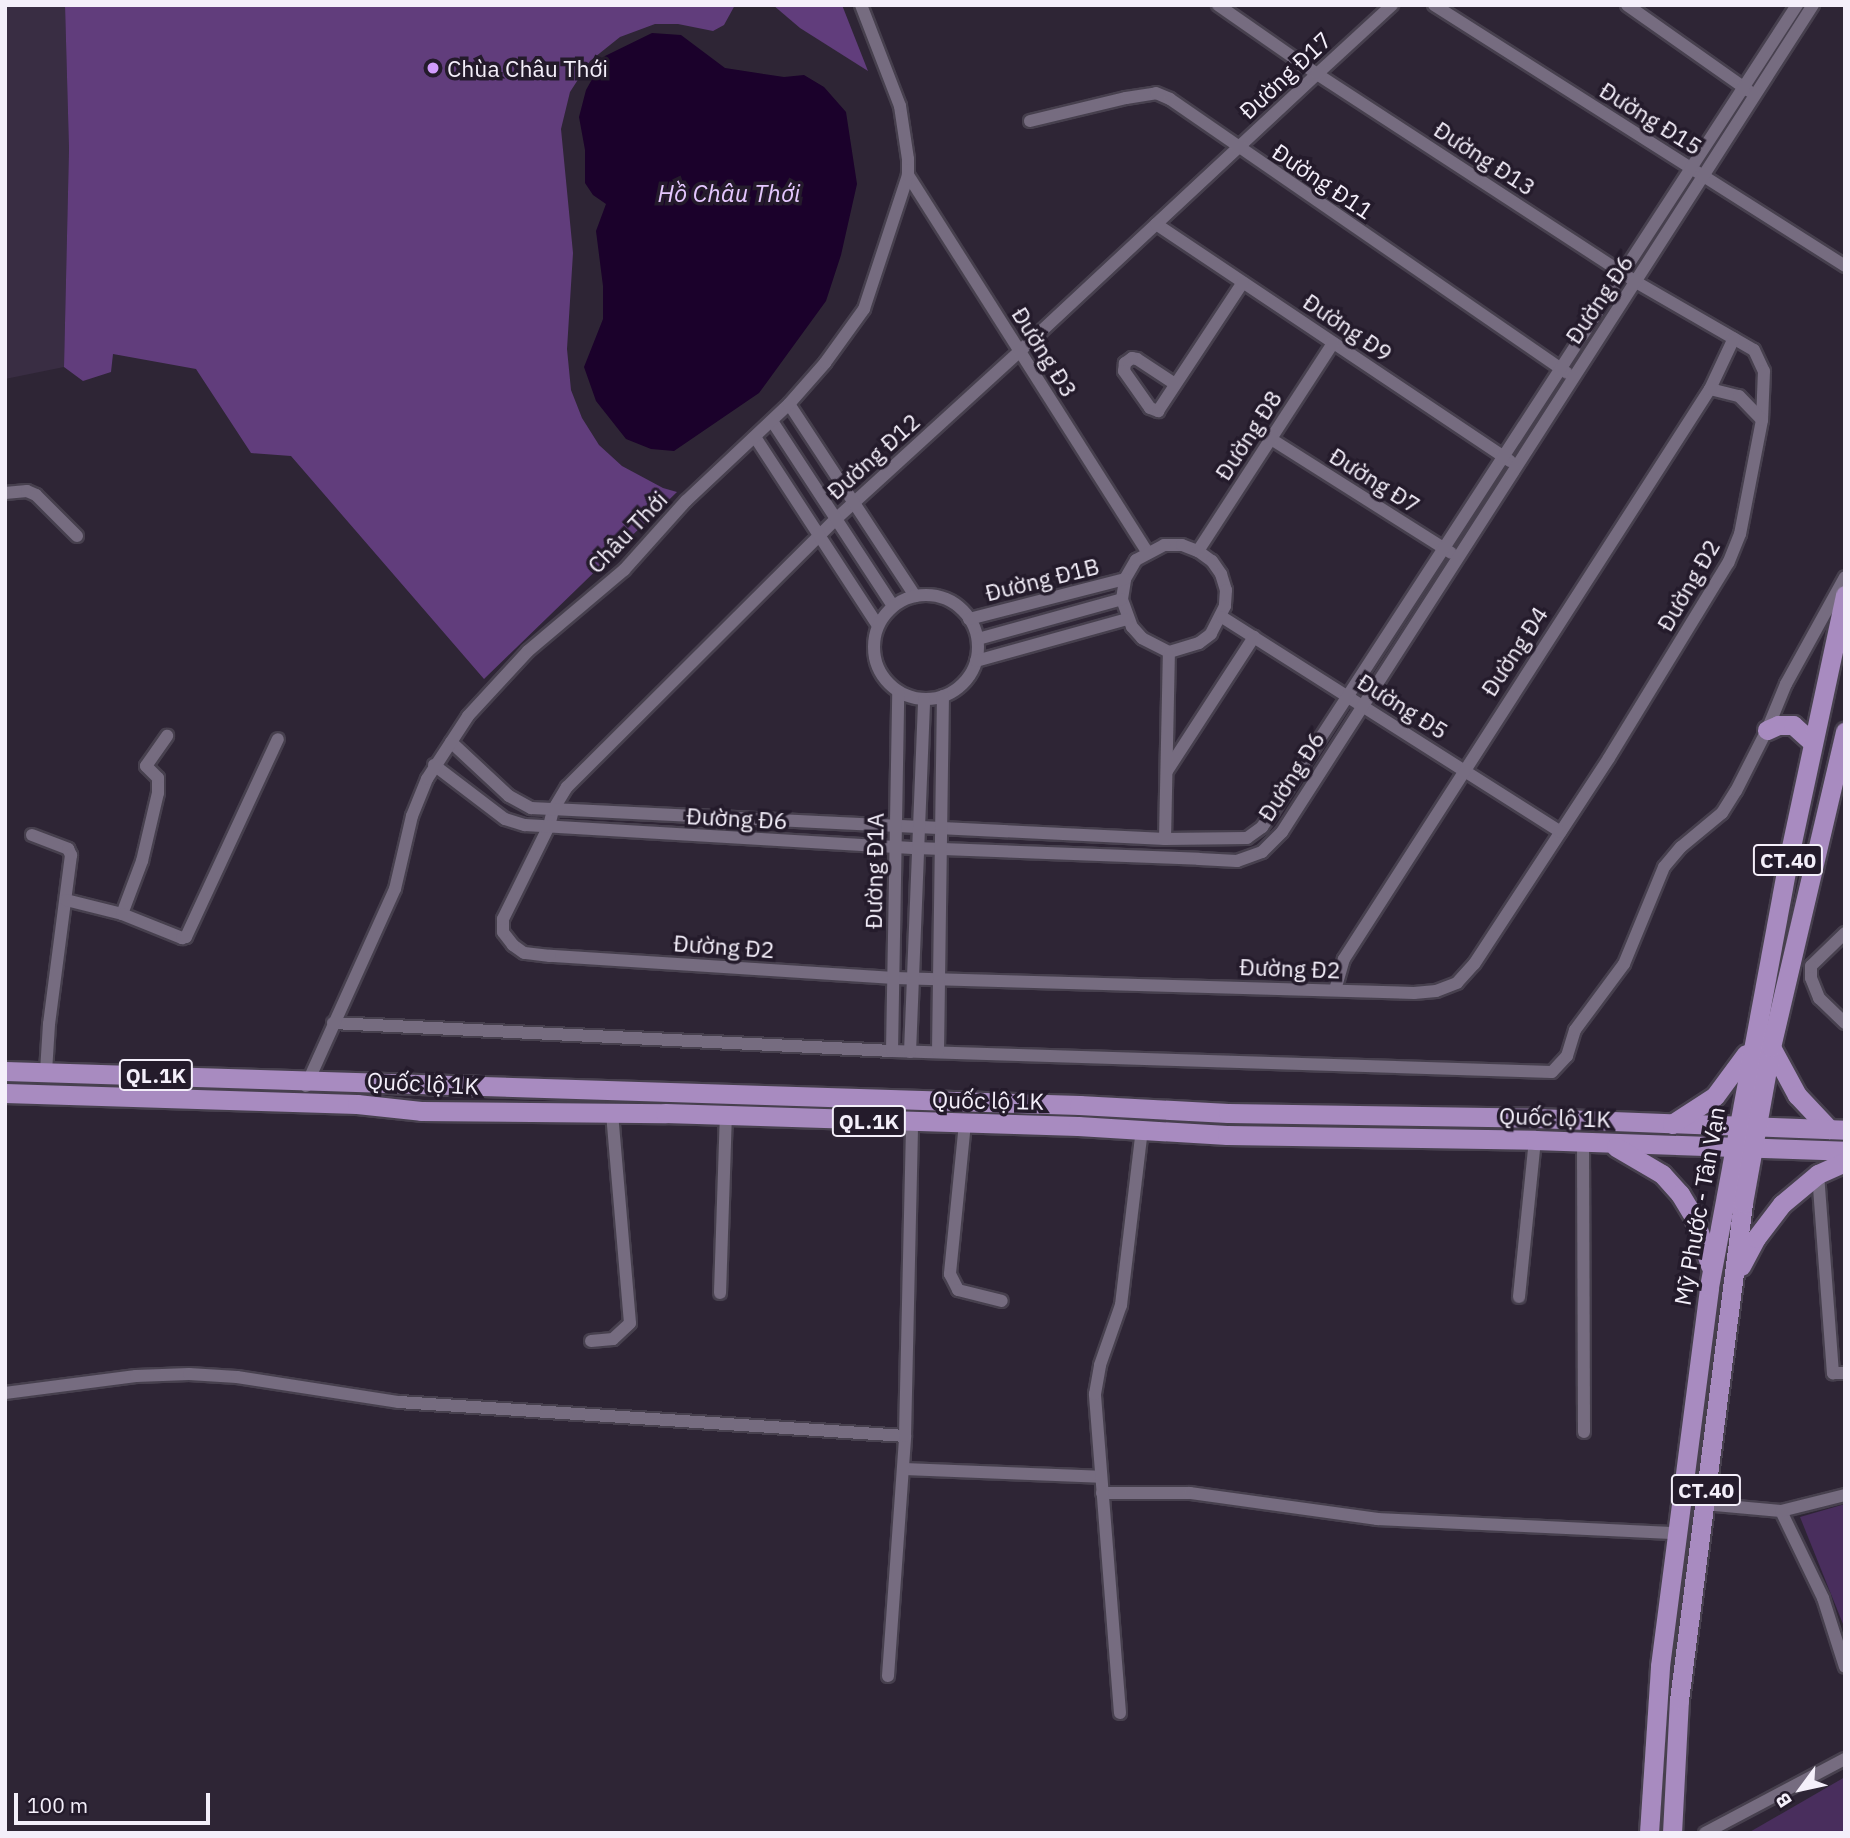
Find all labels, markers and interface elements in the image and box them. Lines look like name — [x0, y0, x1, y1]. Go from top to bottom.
street label: Đường Đ17 — [1233, 26, 1337, 124]
place label: Chùa Châu Thới — [447, 54, 608, 82]
marker: Chùa Châu Thới — [425, 60, 441, 76]
street label: Đường Đ15 — [1595, 76, 1707, 160]
street label: Đường Đ13 — [1429, 115, 1541, 201]
street label: Đường Đ11 — [1268, 137, 1378, 225]
water label: Hồ Châu Thới — [658, 180, 800, 208]
street label: Đường Đ6 — [1559, 249, 1639, 349]
street label: Đường Đ9 — [1298, 287, 1398, 367]
street label: Đường Đ3 — [1006, 302, 1084, 402]
street label: Đường Đ8 — [1209, 385, 1287, 485]
street label: Đường Đ12 — [821, 407, 925, 505]
street label: Đường Đ7 — [1325, 441, 1425, 519]
street label: Châu Thới — [581, 485, 673, 579]
street label: Đường Đ2 — [1651, 534, 1725, 636]
street label: Đường Đ1B — [982, 552, 1102, 606]
street label: Đường Đ4 — [1475, 601, 1553, 701]
street label: Đường Đ5 — [1353, 667, 1453, 745]
street label: Đường Đ6 — [1252, 726, 1330, 826]
street label: Đường Đ6 — [686, 802, 788, 834]
street label: Đường Đ1A — [859, 813, 889, 929]
road number: CT.40 — [1751, 842, 1825, 878]
street label: Đường Đ2 — [672, 929, 776, 963]
street label: Đường Đ2 — [1239, 952, 1341, 984]
road number: QL.1K — [118, 1058, 194, 1092]
street label: Quốc lộ 1K — [366, 1066, 480, 1100]
street label: Quốc lộ 1K — [932, 1085, 1044, 1115]
street label: Quốc lộ 1K — [1498, 1101, 1612, 1133]
road number: QL.1K — [830, 1104, 908, 1138]
street label: Mỹ Phước - Tân Vạn — [1668, 1105, 1730, 1307]
road number: CT.40 — [1669, 1472, 1743, 1508]
north arrow — [1766, 1754, 1836, 1824]
scale bar — [18, 1778, 214, 1822]
text: B — [1770, 1789, 1797, 1812]
text: 100 m — [27, 1791, 88, 1819]

